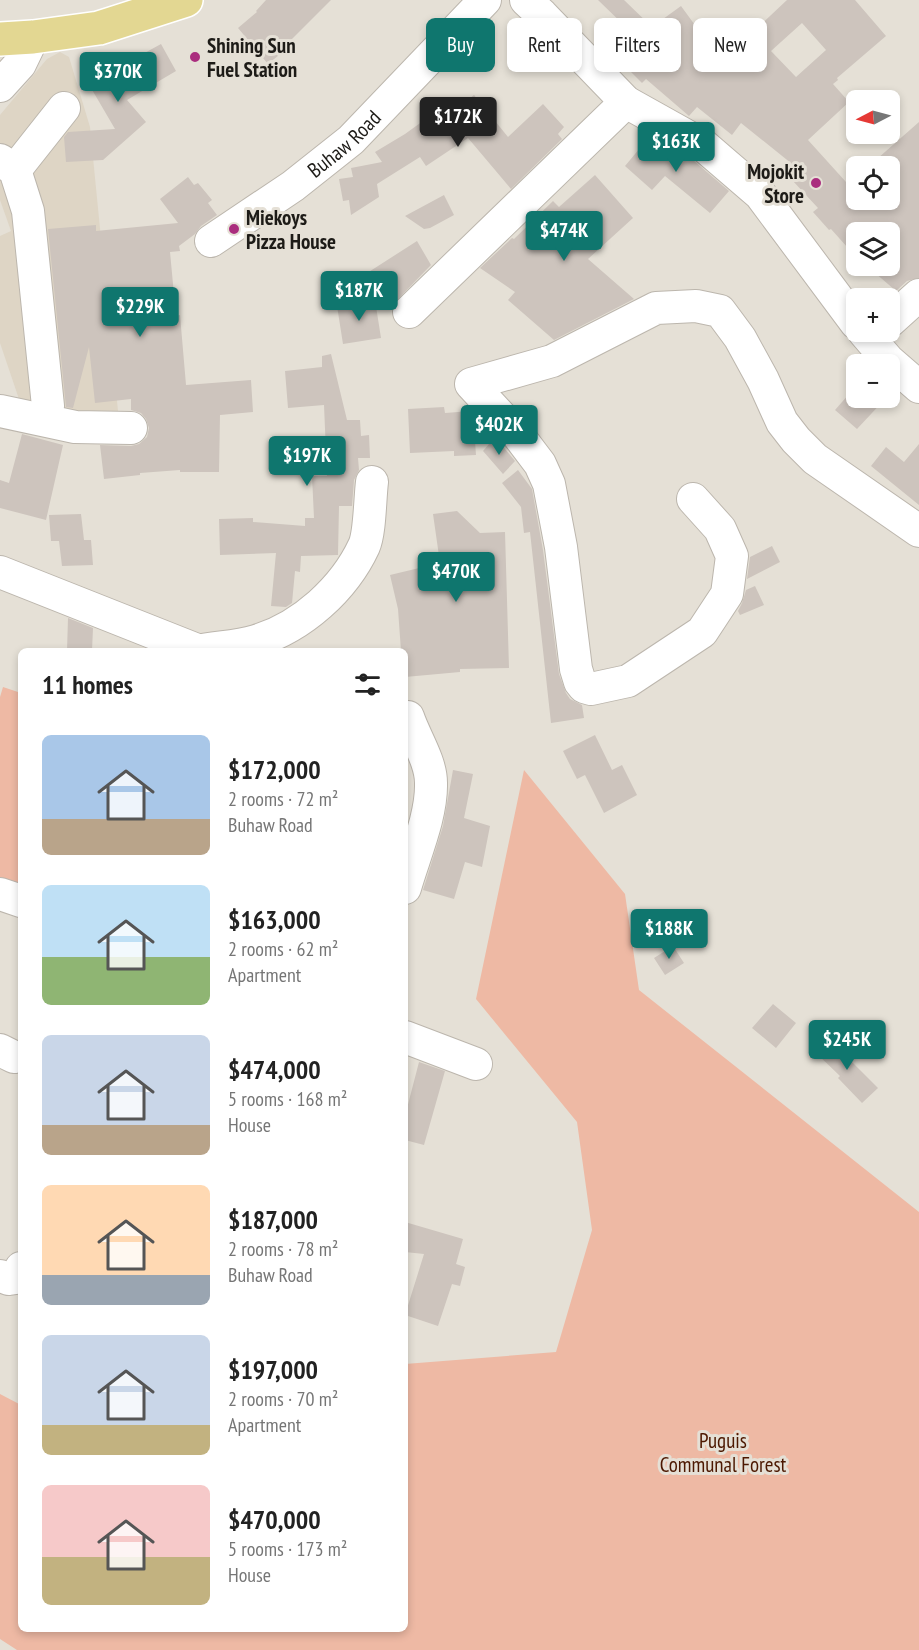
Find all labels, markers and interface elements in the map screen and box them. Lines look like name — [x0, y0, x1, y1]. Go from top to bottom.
chip: Buy — [426, 18, 495, 72]
chip: Rent — [507, 18, 582, 72]
chip: Filters — [594, 18, 681, 72]
chip: New — [693, 18, 767, 72]
place label: Shining Sun Fuel Station — [207, 32, 297, 83]
marker: Shining Sun Fuel Station — [188, 50, 202, 64]
pin: $370K — [76, 52, 160, 103]
text: $370K — [94, 58, 142, 84]
north arrow — [846, 90, 900, 144]
map controls — [846, 90, 900, 408]
pin: $172K — [416, 97, 500, 148]
text: $172K — [434, 103, 482, 129]
street label: Buhaw Road — [302, 104, 386, 183]
pin: $163K — [634, 122, 718, 173]
text: $163K — [652, 128, 700, 154]
button: locate — [846, 156, 900, 210]
place label: Mojokit Store — [747, 158, 804, 209]
marker: Mojokit Store — [809, 176, 823, 190]
place label: Miekoys Pizza House — [246, 204, 336, 255]
pin: $474K — [522, 211, 606, 262]
text: $474K — [540, 217, 588, 243]
marker: Miekoys Pizza House — [227, 222, 241, 236]
button: layers — [846, 222, 900, 276]
pin: $187K — [317, 271, 401, 322]
text: $187K — [335, 277, 383, 303]
pin: $229K — [98, 287, 182, 338]
button: + — [846, 288, 900, 342]
text: $229K — [116, 293, 164, 319]
button: − — [846, 354, 900, 408]
pin: $402K — [457, 405, 541, 456]
text: $402K — [475, 411, 523, 437]
pin: $197K — [265, 436, 349, 487]
text: $197K — [283, 442, 331, 468]
pin: $470K — [414, 552, 498, 603]
text: $470K — [432, 558, 480, 584]
text: 11 homes — [42, 668, 133, 701]
icon: filters — [351, 668, 384, 701]
text: $172,000 — [228, 753, 321, 786]
icon: home — [90, 759, 162, 831]
text: 2 rooms · 72 m² — [228, 786, 338, 812]
text: Buhaw Road — [228, 812, 313, 838]
text: $163,000 — [228, 903, 321, 936]
icon: home — [90, 909, 162, 981]
pin: $188K — [627, 909, 711, 960]
text: $188K — [645, 915, 693, 941]
text: 2 rooms · 62 m² — [228, 936, 338, 962]
text: Apartment — [228, 962, 301, 988]
pin: $245K — [805, 1020, 889, 1071]
text: $245K — [823, 1026, 871, 1052]
text: $474,000 — [228, 1053, 321, 1086]
icon: home — [90, 1059, 162, 1131]
text: 5 rooms · 168 m² — [228, 1086, 347, 1112]
text: House — [228, 1112, 271, 1138]
text: $187,000 — [228, 1203, 318, 1236]
icon: home — [90, 1209, 162, 1281]
text: 2 rooms · 78 m² — [228, 1236, 338, 1262]
text: Buhaw Road — [228, 1262, 313, 1288]
text: $197,000 — [228, 1353, 318, 1386]
icon: home — [90, 1359, 162, 1431]
text: 2 rooms · 70 m² — [228, 1386, 338, 1412]
text: Apartment — [228, 1412, 301, 1438]
park label: Puguis Communal Forest — [660, 1427, 787, 1478]
text: $470,000 — [228, 1503, 321, 1536]
icon: home — [90, 1509, 162, 1581]
text: 5 rooms · 173 m² — [228, 1536, 347, 1562]
text: House — [228, 1562, 271, 1588]

